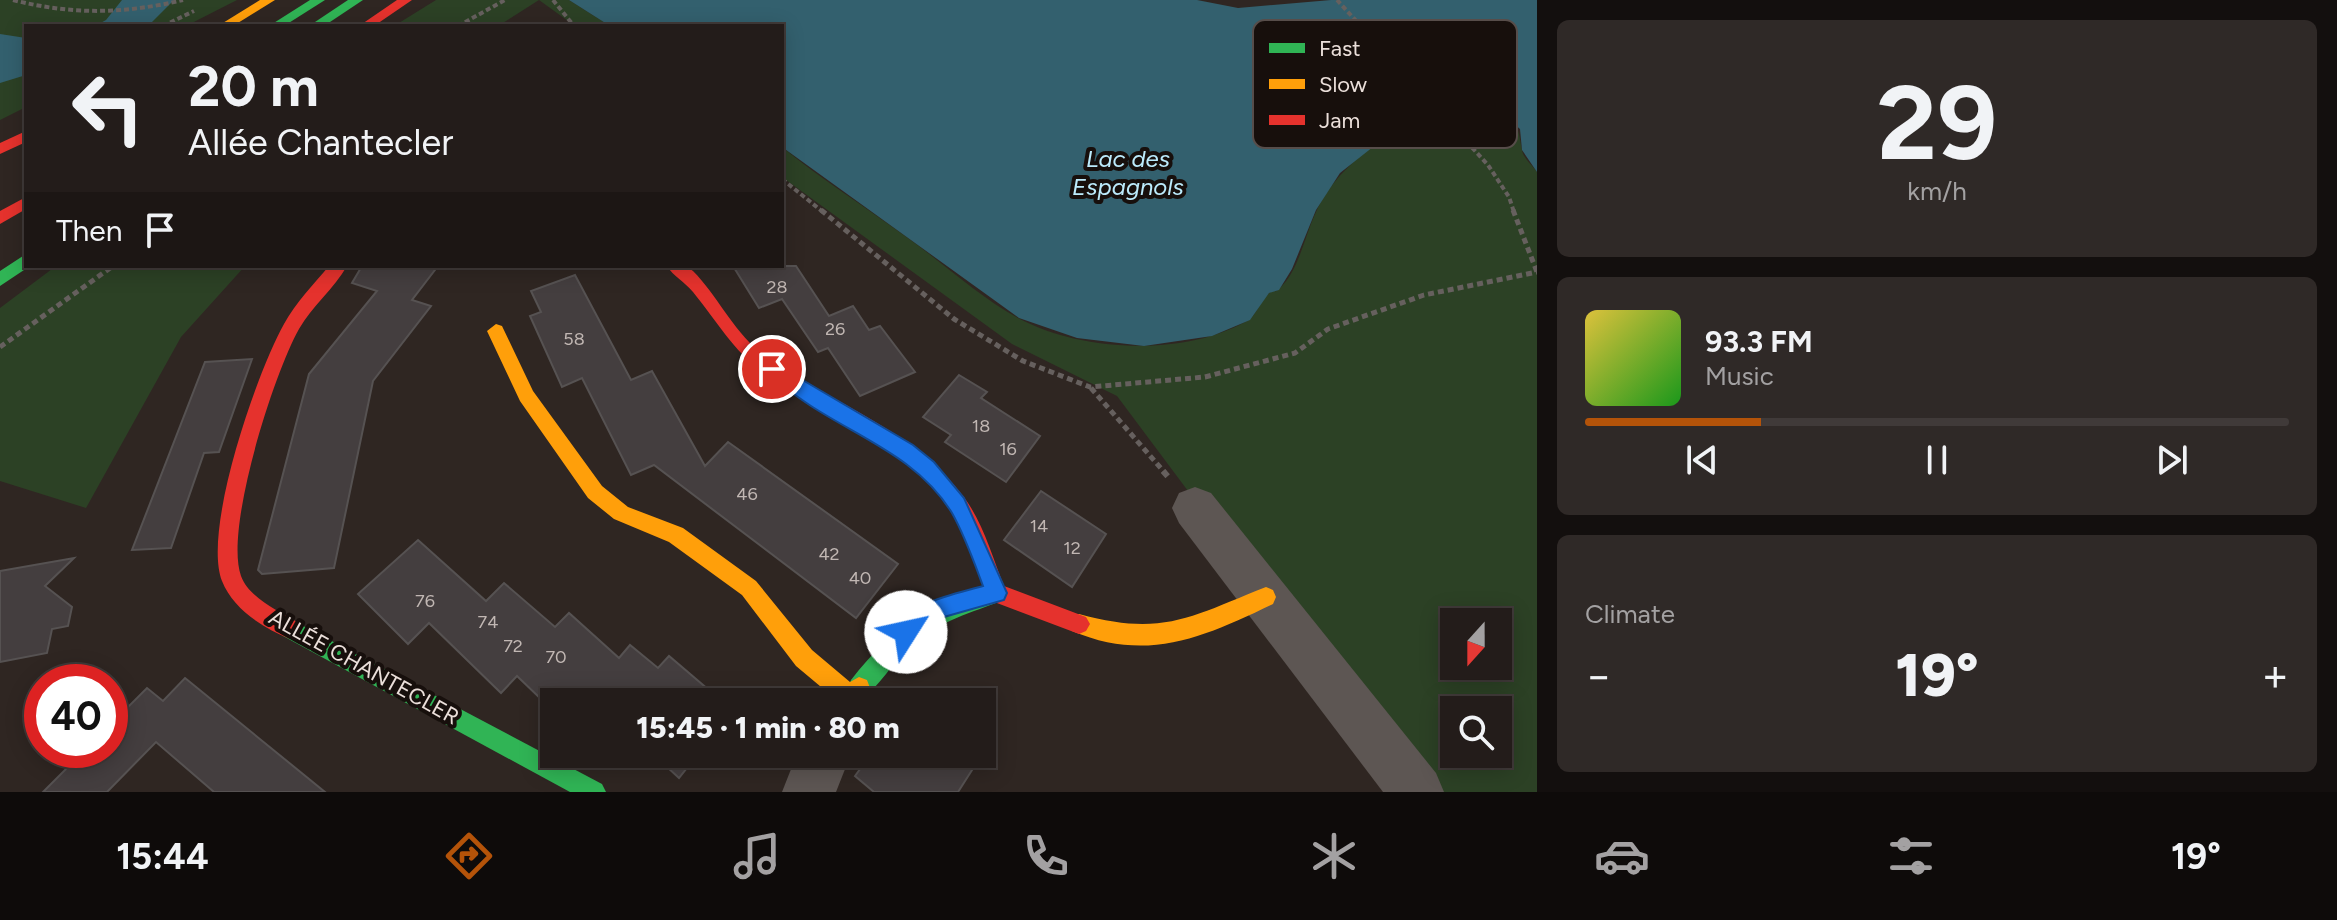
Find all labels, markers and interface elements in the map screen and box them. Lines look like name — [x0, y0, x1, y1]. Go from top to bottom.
legend — [1253, 20, 1517, 148]
text: Fast — [1319, 35, 1361, 62]
text: 20 m — [188, 53, 319, 120]
icon: left — [56, 56, 160, 160]
text: 29 — [1877, 60, 1997, 185]
text: Slow — [1319, 71, 1368, 98]
text: Jam — [1319, 107, 1360, 134]
text: Allée Chantecler — [188, 121, 453, 164]
water label: Lac des Espagnols — [1072, 144, 1184, 201]
text: km/h — [1907, 175, 1967, 207]
icon: arrive — [138, 208, 182, 252]
text: Then — [56, 212, 122, 249]
house number: 28 — [766, 276, 788, 298]
house number: 26 — [825, 318, 845, 340]
text: 93.3 FM — [1705, 323, 1813, 360]
house number: 58 — [563, 328, 585, 350]
pin — [738, 335, 806, 403]
icon: arrive — [750, 347, 794, 391]
text: Music — [1705, 360, 1774, 392]
house number: 18 — [972, 415, 990, 437]
house number: 16 — [999, 438, 1017, 460]
icon: previous — [1680, 438, 1724, 482]
icon: pause — [1915, 438, 1959, 482]
icon: next — [2150, 438, 2194, 482]
house number: 46 — [736, 483, 758, 505]
house number: 14 — [1030, 515, 1048, 537]
house number: 12 — [1063, 537, 1081, 559]
house number: 42 — [818, 543, 840, 565]
house number: 40 — [849, 567, 871, 589]
house number: 76 — [415, 590, 435, 612]
position arrow — [864, 590, 948, 674]
text: Climate — [1585, 598, 1675, 630]
street label: ALLÉE CHANTECLER — [264, 604, 464, 730]
north arrow — [1440, 608, 1512, 680]
map controls — [1440, 608, 1512, 768]
house number: 74 — [478, 611, 498, 633]
house number: 72 — [503, 635, 523, 657]
text: 19° — [1895, 639, 1979, 711]
house number: 70 — [545, 646, 567, 668]
text: − — [1585, 649, 1612, 702]
text: + — [2262, 649, 2289, 702]
speed limit sign: 40 — [24, 664, 128, 768]
button: search — [1440, 696, 1512, 768]
text: 15:45 · 1 min · 80 m — [636, 709, 900, 746]
icon: directions — [441, 828, 497, 884]
icon: music — [729, 828, 785, 884]
icon: phone — [1018, 828, 1074, 884]
icon: climate — [1306, 828, 1362, 884]
icon: car — [1594, 828, 1650, 884]
icon: filters — [1883, 828, 1939, 884]
text: 15:44 — [116, 835, 209, 878]
text: 19° — [2171, 835, 2221, 878]

